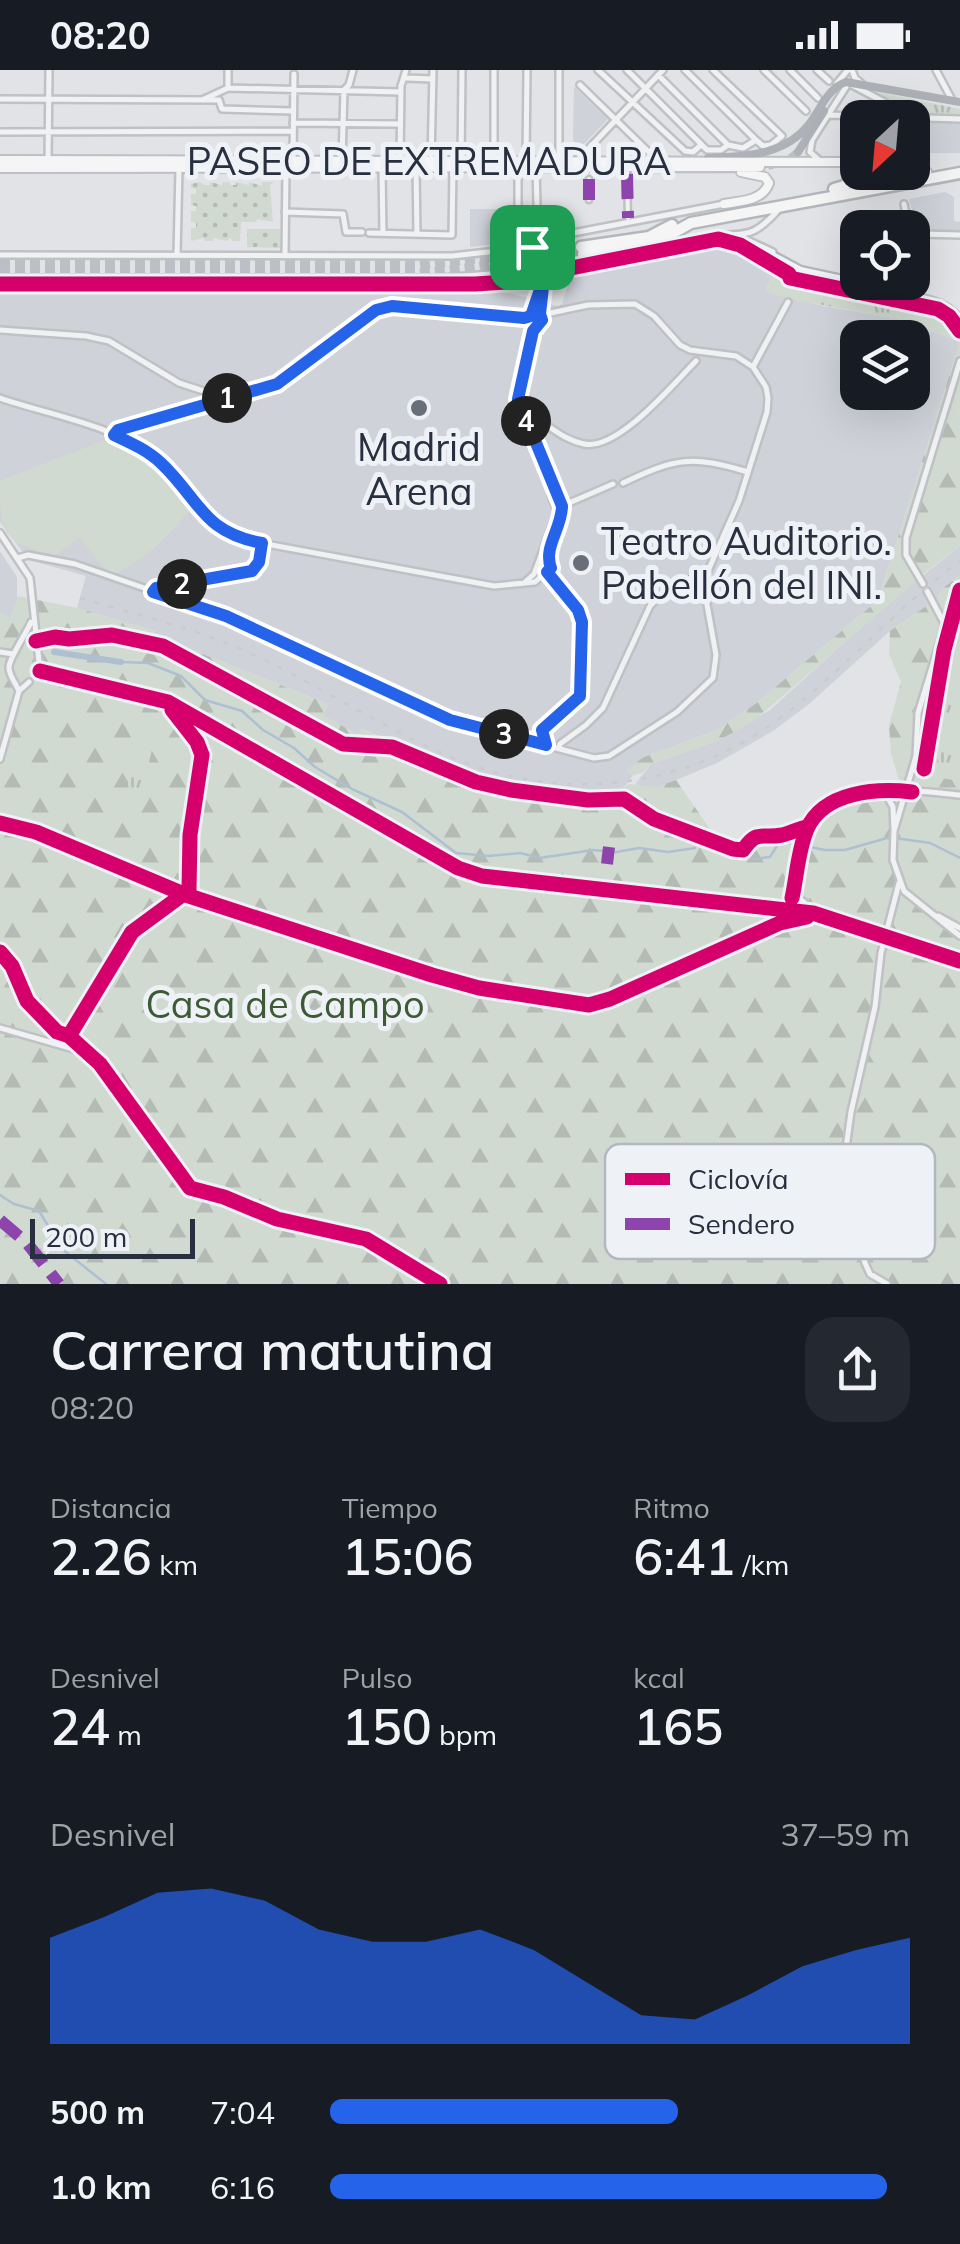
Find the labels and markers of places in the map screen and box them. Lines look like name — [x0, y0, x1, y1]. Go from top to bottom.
pin — [490, 205, 575, 290]
pin: 1 — [202, 373, 252, 423]
pin: 4 — [501, 396, 551, 446]
marker: Madrid Arena — [408, 397, 430, 419]
place label: Madrid Arena — [357, 423, 481, 515]
place label: Teatro Auditorio. Pabellón del INI. — [601, 517, 892, 609]
marker: Teatro Auditorio. Pabellón del INI. — [570, 552, 592, 574]
pin: 2 — [157, 559, 207, 609]
pin: 3 — [479, 709, 529, 759]

